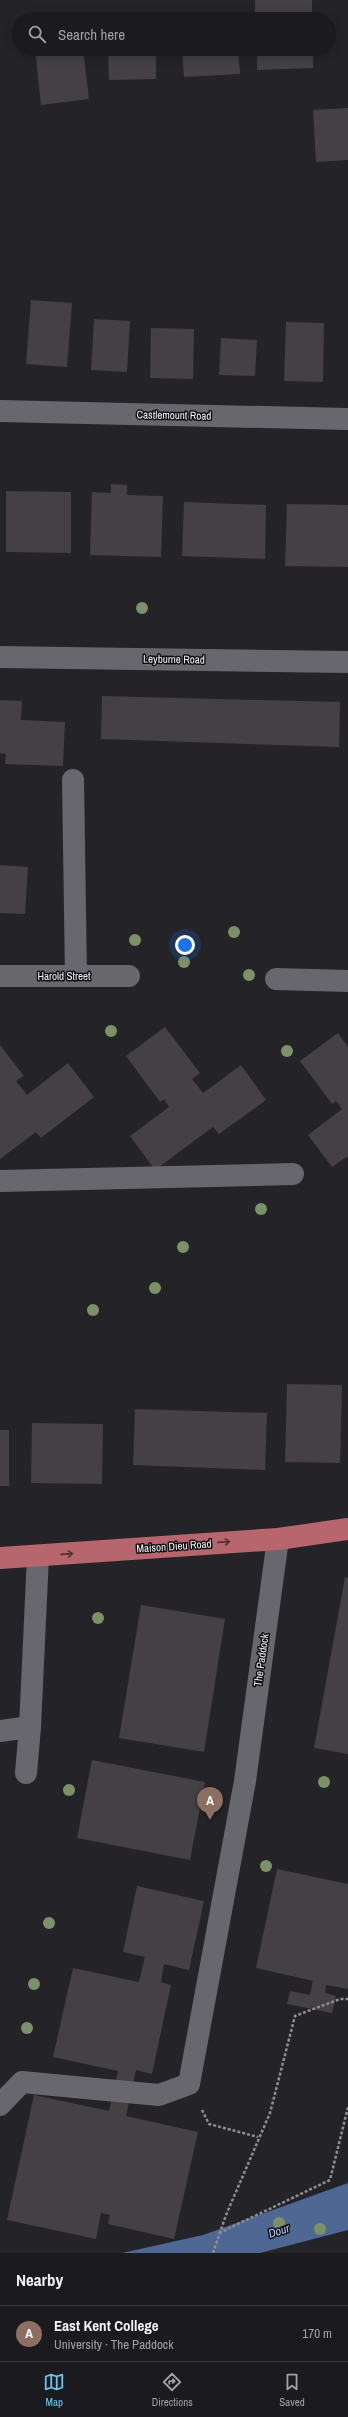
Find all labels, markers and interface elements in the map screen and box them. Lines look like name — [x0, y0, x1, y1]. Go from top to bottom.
search box — [12, 12, 336, 56]
icon: search — [26, 23, 48, 45]
text: Search here — [58, 24, 125, 45]
street label: Castlemount Road — [137, 407, 211, 423]
street label: Leyburne Road — [143, 651, 205, 667]
your location — [175, 935, 195, 955]
street label: Harold Street — [37, 969, 91, 983]
street label: Maison Dieu Road — [136, 1536, 212, 1556]
one-way arrow — [217, 1539, 230, 1546]
one-way arrow — [60, 1550, 73, 1557]
street label: The Paddock — [250, 1632, 272, 1687]
pin: A — [197, 1787, 223, 1820]
water label: Dour — [266, 2220, 292, 2242]
text: Nearby — [16, 2268, 63, 2291]
text: East Kent College — [54, 2315, 159, 2336]
text: A — [25, 2325, 33, 2342]
text: 170 m — [302, 2325, 332, 2342]
text: University · The Paddock — [54, 2336, 174, 2353]
tab: Map — [43, 2371, 65, 2409]
tab: Directions — [152, 2371, 193, 2409]
tab: Saved — [279, 2371, 305, 2409]

